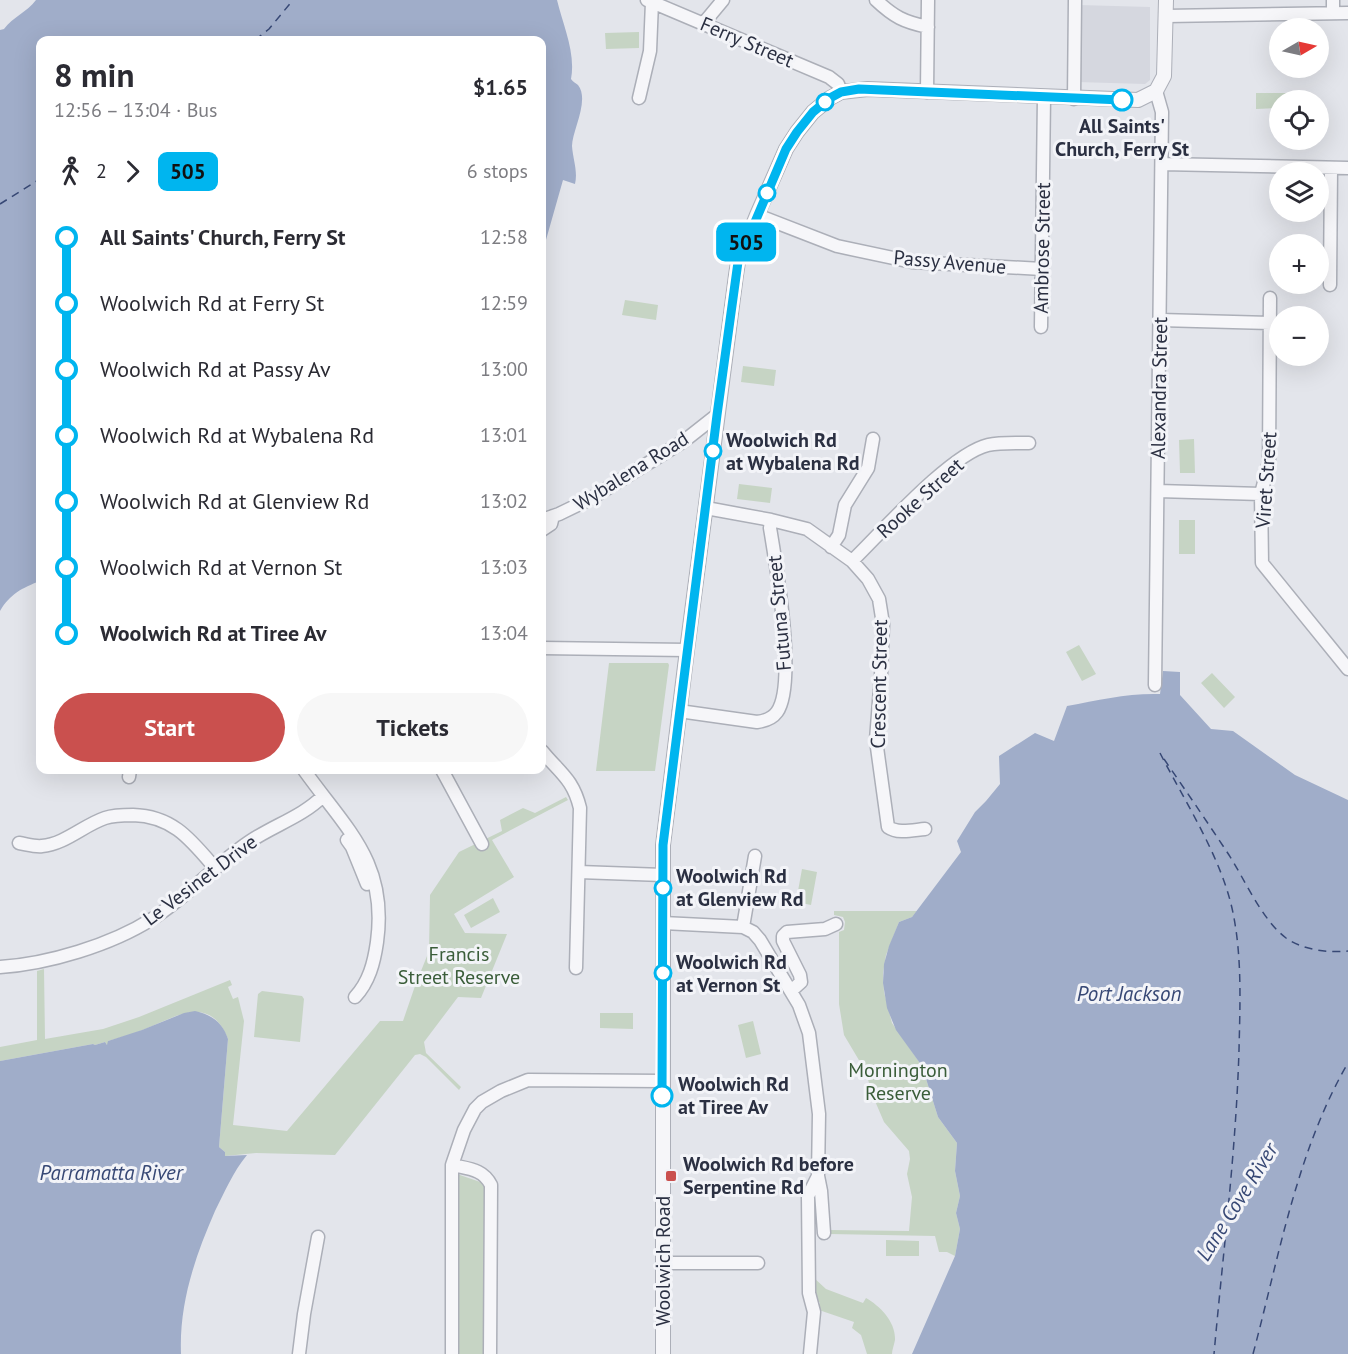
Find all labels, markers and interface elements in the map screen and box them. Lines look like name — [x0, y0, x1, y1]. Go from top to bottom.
street label: Ferry Street — [696, 11, 798, 73]
north arrow — [1269, 18, 1329, 78]
map controls — [1269, 18, 1329, 366]
text: 8 min — [54, 53, 135, 96]
text: $1.65 — [473, 73, 528, 101]
marker: All Saints' Church, Ferry St — [1111, 89, 1133, 111]
button: locate — [1269, 90, 1329, 150]
unlabelled marker — [816, 93, 834, 111]
text: 12:56 – 13:04 · Bus — [54, 97, 218, 123]
place label: All Saints' Church, Ferry St — [1055, 113, 1189, 162]
icon: walk — [54, 155, 87, 188]
icon: forward — [116, 155, 149, 188]
text: 2 — [96, 158, 107, 184]
text: 505 — [170, 158, 206, 185]
text: 6 stops — [467, 158, 528, 184]
button: layers — [1269, 162, 1329, 222]
street label: Ambrose Street — [1028, 182, 1056, 314]
unlabelled marker — [758, 184, 776, 202]
line badge: 505 — [712, 222, 780, 262]
text: All Saints' Church, Ferry St — [100, 223, 346, 251]
text: 12:58 — [480, 224, 528, 250]
text: 505 — [728, 229, 764, 256]
button: + — [1269, 234, 1329, 294]
street label: Passy Avenue — [893, 244, 1007, 280]
text: Woolwich Rd at Ferry St — [100, 289, 324, 317]
text: 12:59 — [480, 290, 528, 316]
button: − — [1269, 306, 1329, 366]
street label: Alexandra Street — [1145, 316, 1173, 459]
text: Woolwich Rd at Passy Av — [100, 355, 331, 383]
text: 13:00 — [480, 356, 528, 382]
text: Woolwich Rd at Wybalena Rd — [100, 421, 374, 449]
text: 13:01 — [480, 422, 528, 448]
street label: Wybalena Road — [569, 425, 693, 517]
place label: Woolwich Rd at Wybalena Rd — [726, 427, 859, 476]
street label: Viret Street — [1250, 431, 1282, 530]
marker: Woolwich Rd at Wybalena Rd — [704, 442, 722, 460]
street label: Rooke Street — [871, 452, 969, 544]
text: Woolwich Rd at Glenview Rd — [100, 487, 369, 515]
text: 13:02 — [480, 488, 528, 514]
text: Woolwich Rd at Vernon St — [100, 553, 342, 581]
text: 13:03 — [480, 554, 528, 580]
street label: Futuna Street — [761, 554, 797, 672]
text: Woolwich Rd at Tiree Av — [100, 619, 326, 647]
street label: Crescent Street — [865, 619, 893, 749]
text: 13:04 — [480, 620, 528, 646]
button: Start — [54, 693, 285, 762]
button: Tickets — [297, 693, 528, 762]
street label: Le Vesinet Drive — [138, 829, 262, 931]
place label: Woolwich Rd at Glenview Rd — [676, 863, 804, 912]
marker: Woolwich Rd at Glenview Rd — [654, 879, 672, 897]
park label: Francis Street Reserve — [398, 941, 520, 990]
place label: Woolwich Rd at Vernon St — [676, 949, 787, 998]
marker: Woolwich Rd at Vernon St — [654, 964, 672, 982]
water label: Port Jackson — [1077, 980, 1181, 1007]
park label: Mornington Reserve — [848, 1057, 948, 1106]
place label: Woolwich Rd at Tiree Av — [678, 1071, 789, 1120]
marker: Woolwich Rd at Tiree Av — [651, 1085, 673, 1107]
water label: Lane Cove River — [1190, 1136, 1285, 1266]
place label: Woolwich Rd before Serpentine Rd — [683, 1151, 854, 1200]
water label: Parramatta River — [39, 1159, 185, 1186]
marker: Woolwich Rd before Serpentine Rd — [664, 1169, 678, 1183]
street label: Woolwich Road — [650, 1196, 676, 1326]

